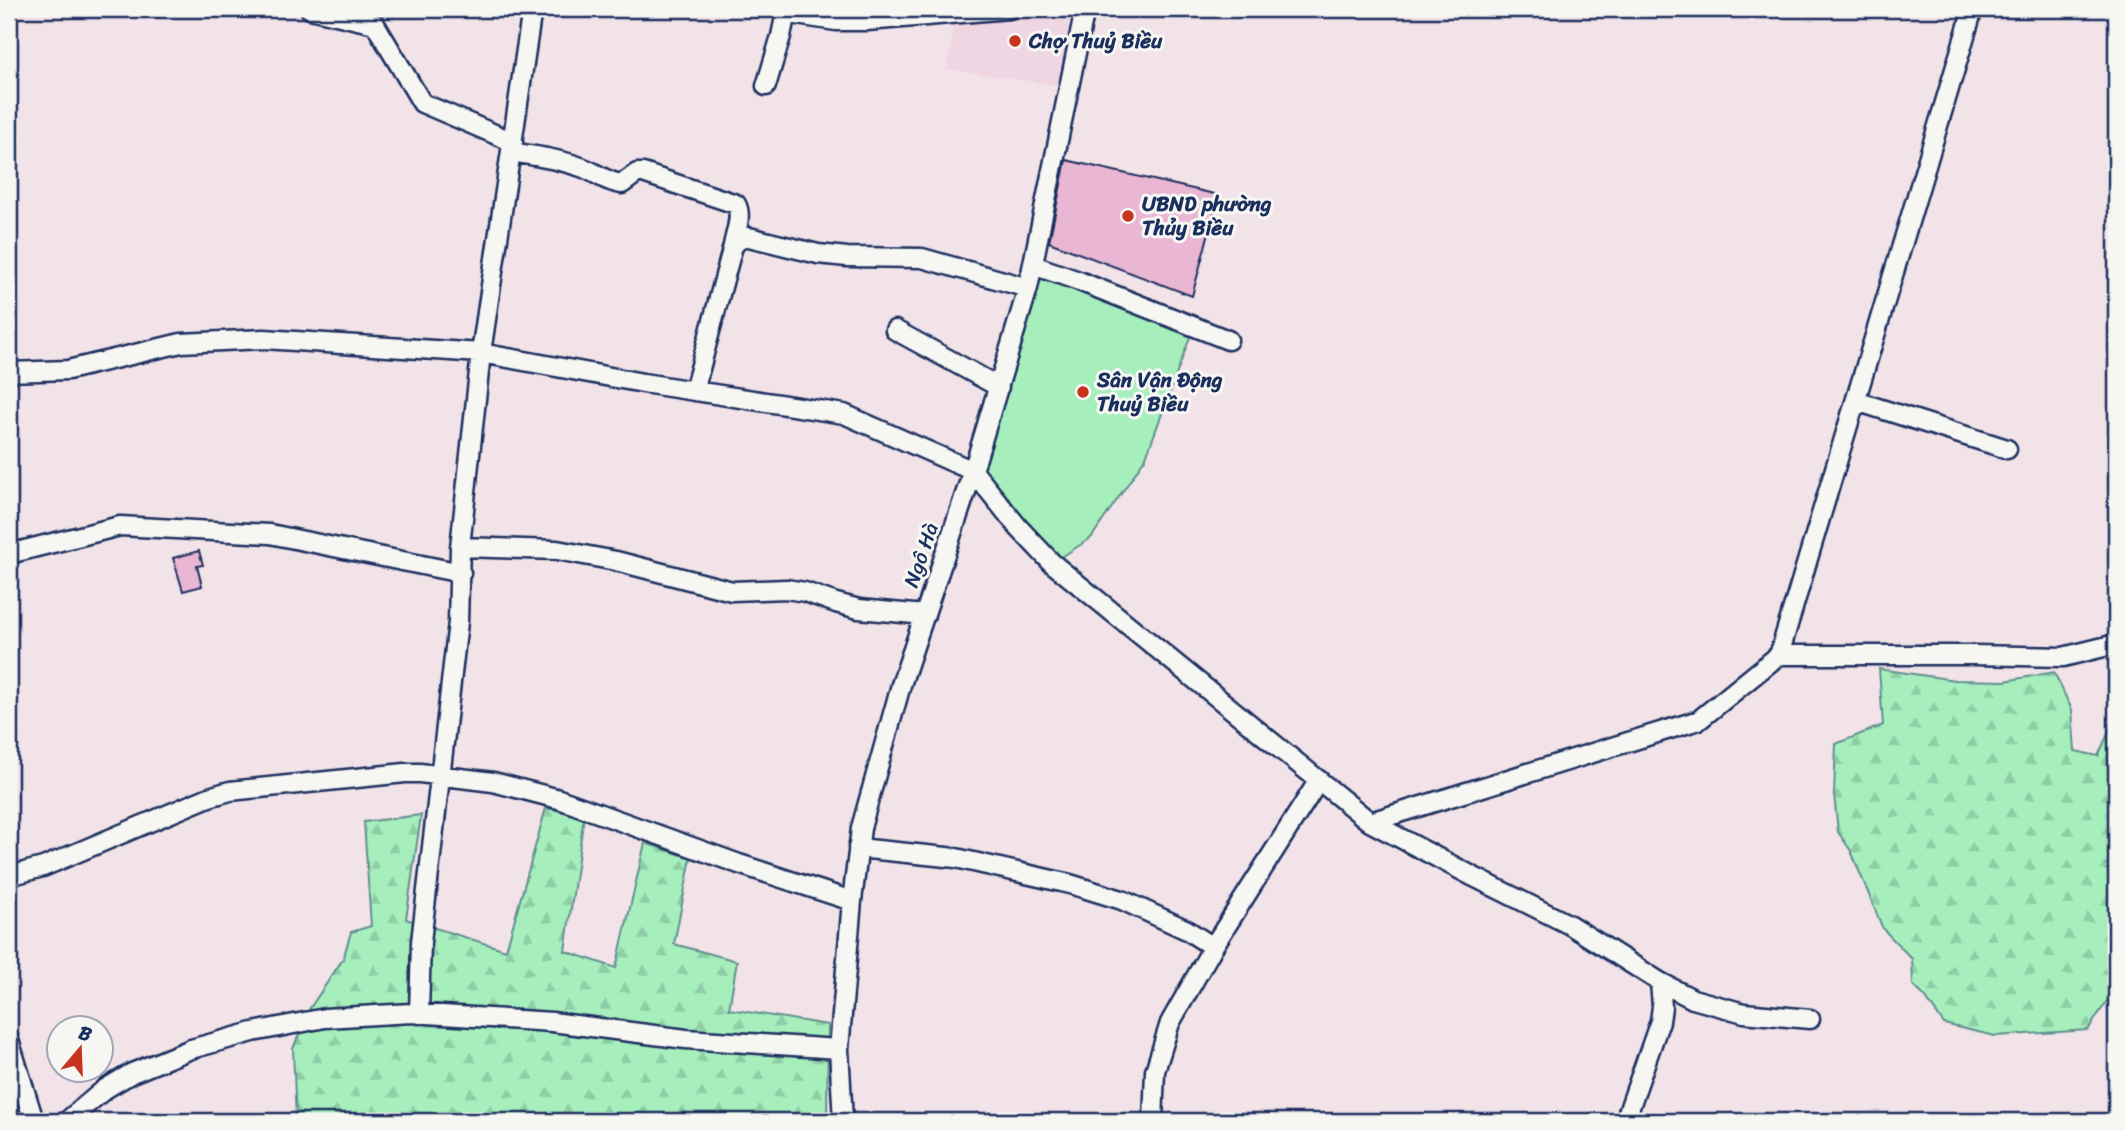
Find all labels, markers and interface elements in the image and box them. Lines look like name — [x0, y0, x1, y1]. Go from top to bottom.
place label: Chợ Thuỷ Biều — [1028, 22, 1163, 60]
marker: Chợ Thuỷ Biều — [1007, 33, 1023, 49]
place label: UBND phường Thủy Biều — [1142, 185, 1272, 247]
marker: UBND phường Thủy Biều — [1120, 208, 1136, 224]
place label: Sân Vận Động Thuỷ Biều — [1096, 361, 1223, 423]
marker: Sân Vận Động Thuỷ Biều — [1075, 384, 1091, 400]
street label: Ngô Hà — [892, 517, 950, 593]
north arrow — [46, 1014, 116, 1084]
text: B — [74, 1016, 96, 1051]

